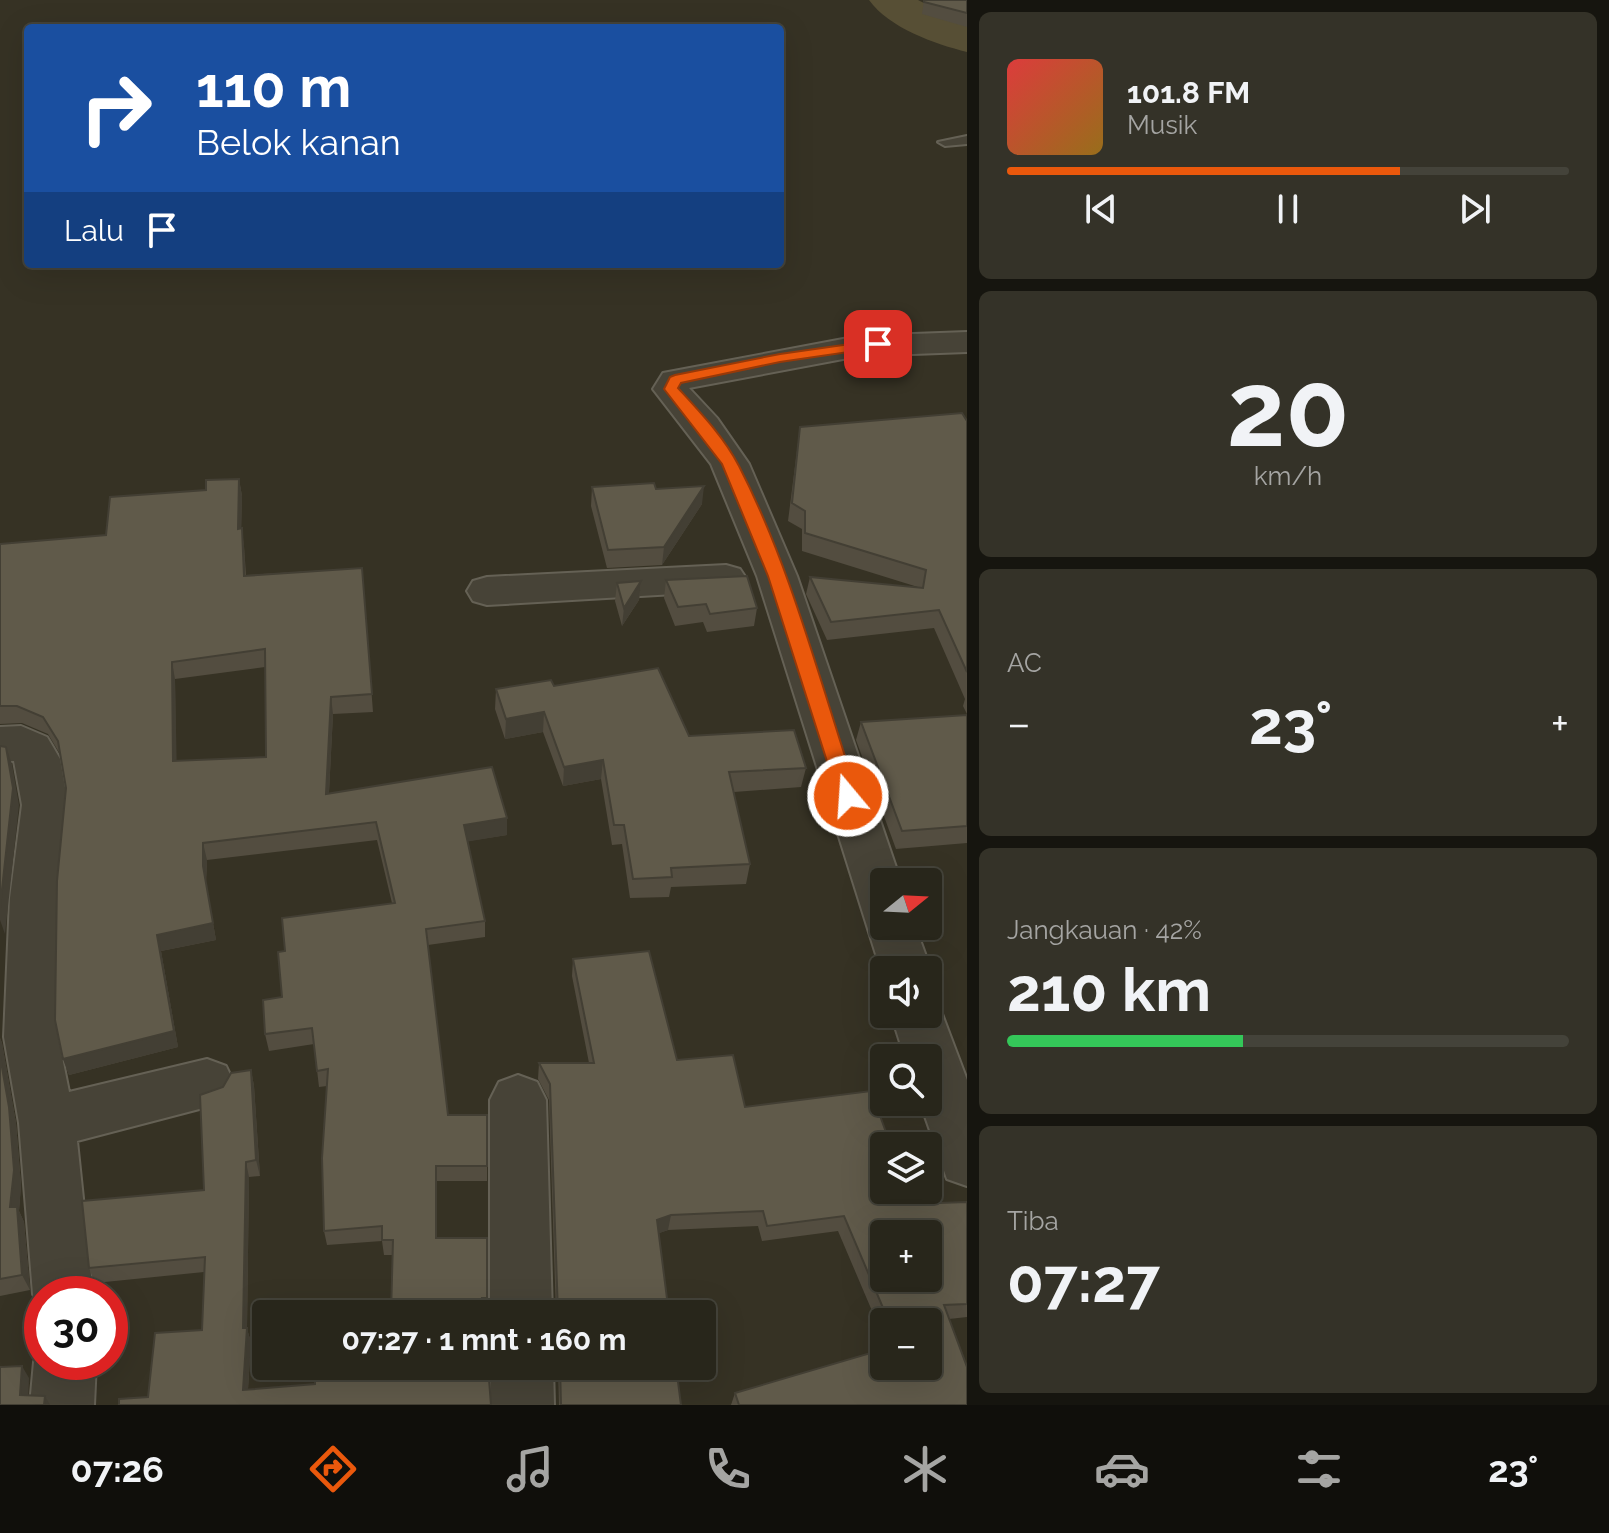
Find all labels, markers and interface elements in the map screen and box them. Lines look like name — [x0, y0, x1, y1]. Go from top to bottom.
text: 110 m — [196, 54, 351, 120]
icon: right — [64, 56, 168, 160]
text: 101.8 FM — [1127, 75, 1250, 110]
text: Musik — [1127, 110, 1197, 140]
text: Belok kanan — [196, 121, 401, 163]
icon: previous — [1079, 187, 1123, 231]
icon: pause — [1266, 187, 1310, 231]
icon: next — [1453, 187, 1497, 231]
icon: arrive — [140, 208, 184, 252]
text: Lalu — [64, 213, 124, 248]
pin — [844, 310, 912, 378]
icon: arrive — [856, 322, 900, 366]
text: 20 — [1227, 348, 1349, 470]
text: km/h — [1254, 461, 1322, 491]
text: AC — [1007, 648, 1042, 678]
text: 23° — [1249, 688, 1332, 758]
text: − — [1007, 698, 1031, 749]
text: + — [1551, 698, 1569, 749]
position arrow — [806, 754, 890, 838]
north arrow — [870, 868, 942, 940]
map controls — [870, 868, 942, 1380]
text: Jangkauan · 42% — [1007, 915, 1202, 945]
text: 210 km — [1007, 955, 1211, 1025]
button: sound — [870, 956, 942, 1028]
button: search — [870, 1044, 942, 1116]
button: layers — [870, 1132, 942, 1204]
text: Tiba — [1007, 1206, 1059, 1236]
button: + — [870, 1220, 942, 1292]
text: 07:27 — [1007, 1246, 1160, 1316]
speed limit sign: 30 — [24, 1276, 128, 1380]
button: − — [870, 1308, 942, 1380]
text: 07:27 · 1 mnt · 160 m — [342, 1322, 626, 1357]
icon: directions — [305, 1441, 361, 1497]
icon: music — [502, 1441, 558, 1497]
icon: phone — [700, 1441, 756, 1497]
icon: climate — [897, 1441, 953, 1497]
icon: car — [1094, 1441, 1150, 1497]
icon: filters — [1291, 1441, 1347, 1497]
text: 07:26 — [71, 1448, 164, 1490]
text: 23° — [1488, 1448, 1538, 1490]

